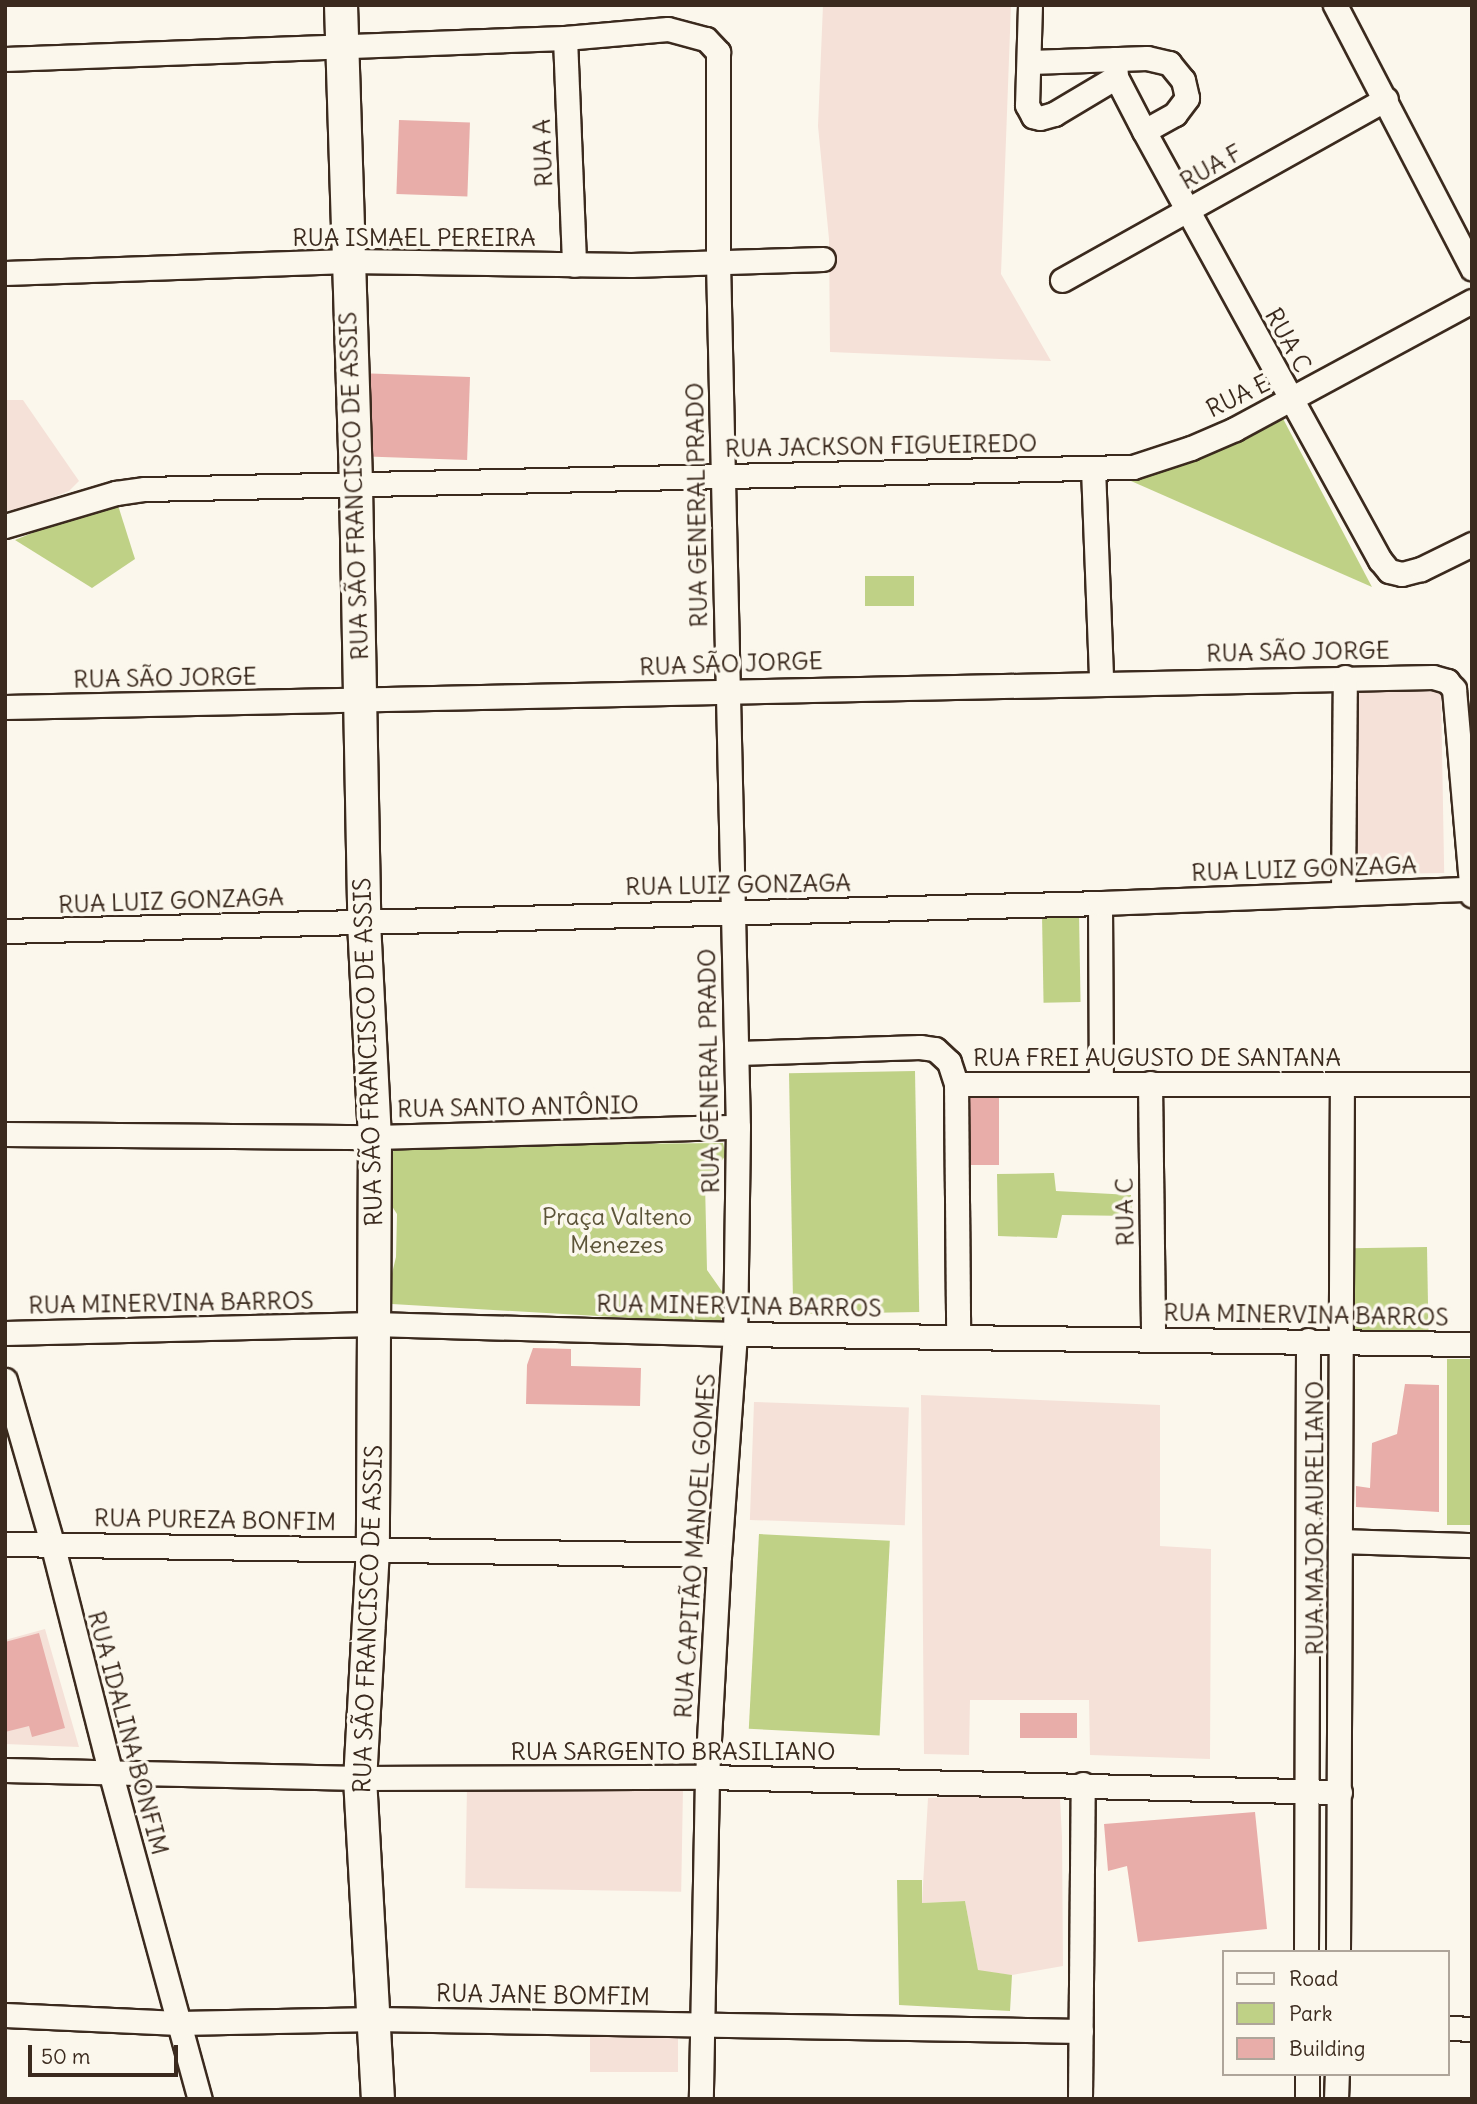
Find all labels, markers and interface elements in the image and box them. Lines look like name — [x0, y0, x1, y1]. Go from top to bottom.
street label: RUA A — [527, 118, 559, 188]
street label: RUA F — [1175, 138, 1247, 196]
street label: RUA ISMAEL PEREIRA — [292, 224, 536, 252]
street label: RUA C — [1259, 303, 1317, 377]
street label: RUA SÃO FRANCISCO DE ASSIS — [334, 311, 374, 661]
street label: RUA E — [1202, 368, 1274, 424]
street label: RUA GENERAL PRADO — [680, 382, 714, 628]
street label: RUA JACKSON FIGUEIREDO — [725, 429, 1037, 463]
street label: RUA SÃO JORGE — [1206, 636, 1390, 668]
street label: RUA SÃO JORGE — [639, 646, 823, 682]
street label: RUA SÃO JORGE — [73, 662, 257, 694]
street label: RUA LUIZ GONZAGA — [1191, 851, 1417, 887]
street label: RUA LUIZ GONZAGA — [625, 869, 851, 901]
street label: RUA SÃO FRANCISCO DE ASSIS — [348, 877, 388, 1227]
street label: RUA LUIZ GONZAGA — [58, 883, 284, 919]
street label: RUA GENERAL PRADO — [692, 948, 726, 1194]
street label: RUA FREI AUGUSTO DE SANTANA — [973, 1044, 1341, 1072]
street label: RUA SANTO ANTÔNIO — [397, 1090, 639, 1124]
street label: RUA C — [1110, 1177, 1140, 1247]
park label: Praça Valteno Menezes — [542, 1203, 692, 1259]
street label: RUA MINERVINA BARROS — [28, 1286, 314, 1320]
street label: RUA MINERVINA BARROS — [596, 1289, 882, 1323]
street label: RUA MINERVINA BARROS — [1163, 1298, 1449, 1332]
street label: RUA CAPITÃO MANOEL GOMES — [669, 1373, 721, 1719]
street label: RUA MAJOR AURELIANO — [1301, 1381, 1329, 1655]
street label: RUA SÃO FRANCISCO DE ASSIS — [348, 1444, 388, 1794]
street label: RUA PUREZA BONFIM — [94, 1503, 336, 1537]
street label: RUA IDALINA BONFIM — [82, 1608, 174, 1858]
street label: RUA SARGENTO BRASILIANO — [510, 1738, 836, 1766]
legend — [1222, 1950, 1449, 2076]
text: Road — [1289, 1965, 1338, 1992]
street label: RUA JANE BOMFIM — [436, 1979, 650, 2011]
text: Park — [1289, 2000, 1332, 2027]
scale bar — [32, 2030, 182, 2074]
text: Building — [1289, 2035, 1365, 2062]
text: 50 m — [41, 2043, 90, 2070]

